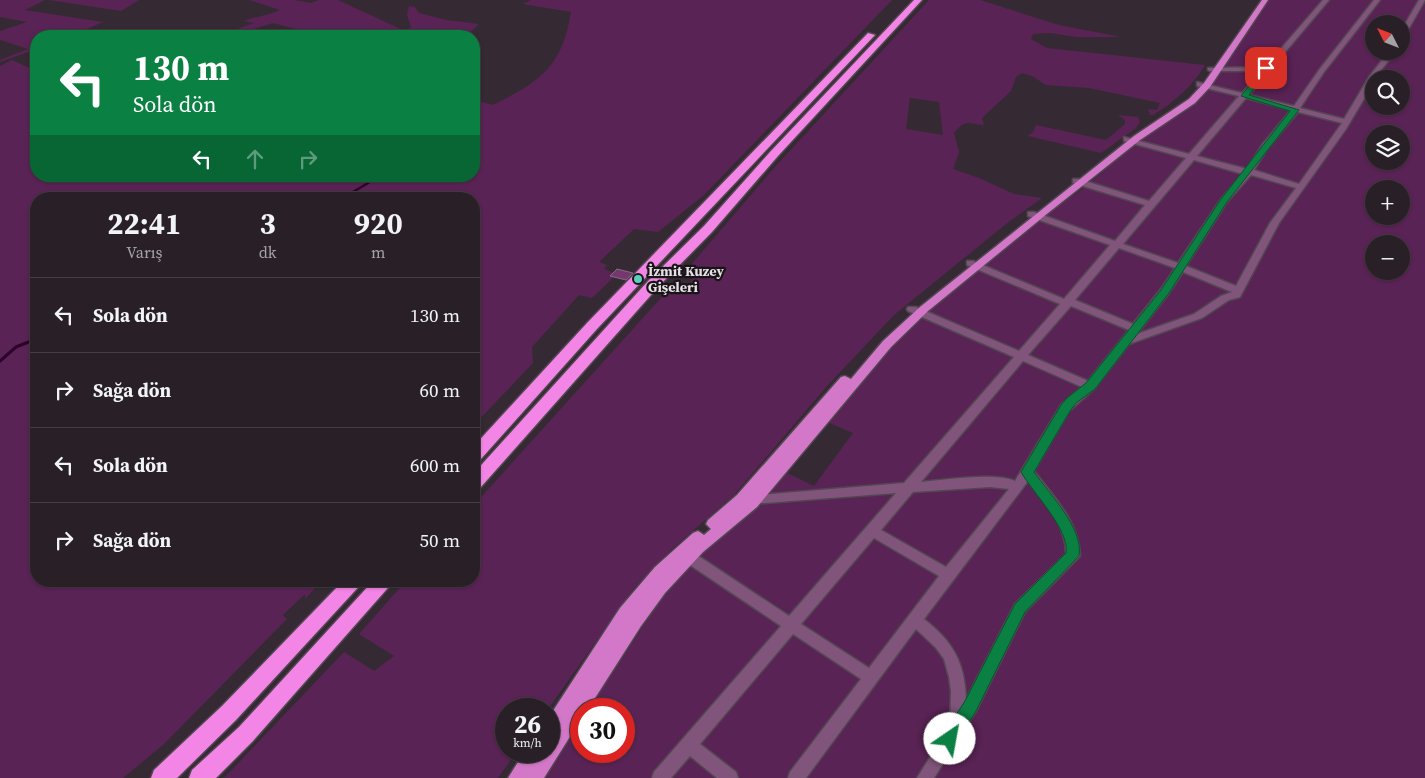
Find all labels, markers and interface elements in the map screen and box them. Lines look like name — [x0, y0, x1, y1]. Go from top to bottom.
north arrow — [1365, 15, 1410, 60]
map controls — [1365, 15, 1410, 280]
text: 130 m — [133, 44, 229, 92]
pin — [1245, 47, 1287, 89]
icon: left — [50, 50, 115, 115]
icon: arrive — [1252, 54, 1280, 82]
button: search — [1365, 70, 1410, 115]
text: Sola dön — [133, 89, 217, 119]
button: layers — [1365, 125, 1410, 170]
icon: left — [188, 145, 216, 173]
icon: ahead — [241, 145, 269, 173]
icon: right — [294, 145, 322, 173]
button: + — [1365, 180, 1410, 225]
text: 22:41 — [107, 203, 181, 244]
text: 3 — [259, 203, 276, 244]
text: 920 — [354, 203, 403, 244]
button: − — [1365, 235, 1410, 280]
text: Varış — [126, 241, 162, 263]
text: dk — [259, 241, 277, 263]
text: m — [371, 241, 385, 263]
place label: İzmit Kuzey Gişeleri — [648, 261, 725, 297]
marker: İzmit Kuzey Gişeleri — [632, 273, 644, 285]
icon: left — [50, 301, 78, 329]
text: Sola dön — [93, 302, 168, 328]
text: 130 m — [410, 302, 460, 328]
icon: right — [50, 376, 78, 404]
text: Sağa dön — [93, 377, 171, 403]
text: 60 m — [419, 377, 460, 403]
icon: left — [50, 451, 78, 479]
text: Sola dön — [93, 452, 168, 478]
text: 600 m — [410, 452, 460, 478]
icon: right — [50, 526, 78, 554]
text: Sağa dön — [93, 527, 171, 553]
text: 50 m — [419, 527, 460, 553]
speed limit sign: 30 — [570, 698, 635, 763]
text: 26 — [514, 707, 541, 741]
position arrow — [923, 712, 975, 764]
text: km/h — [513, 735, 542, 751]

